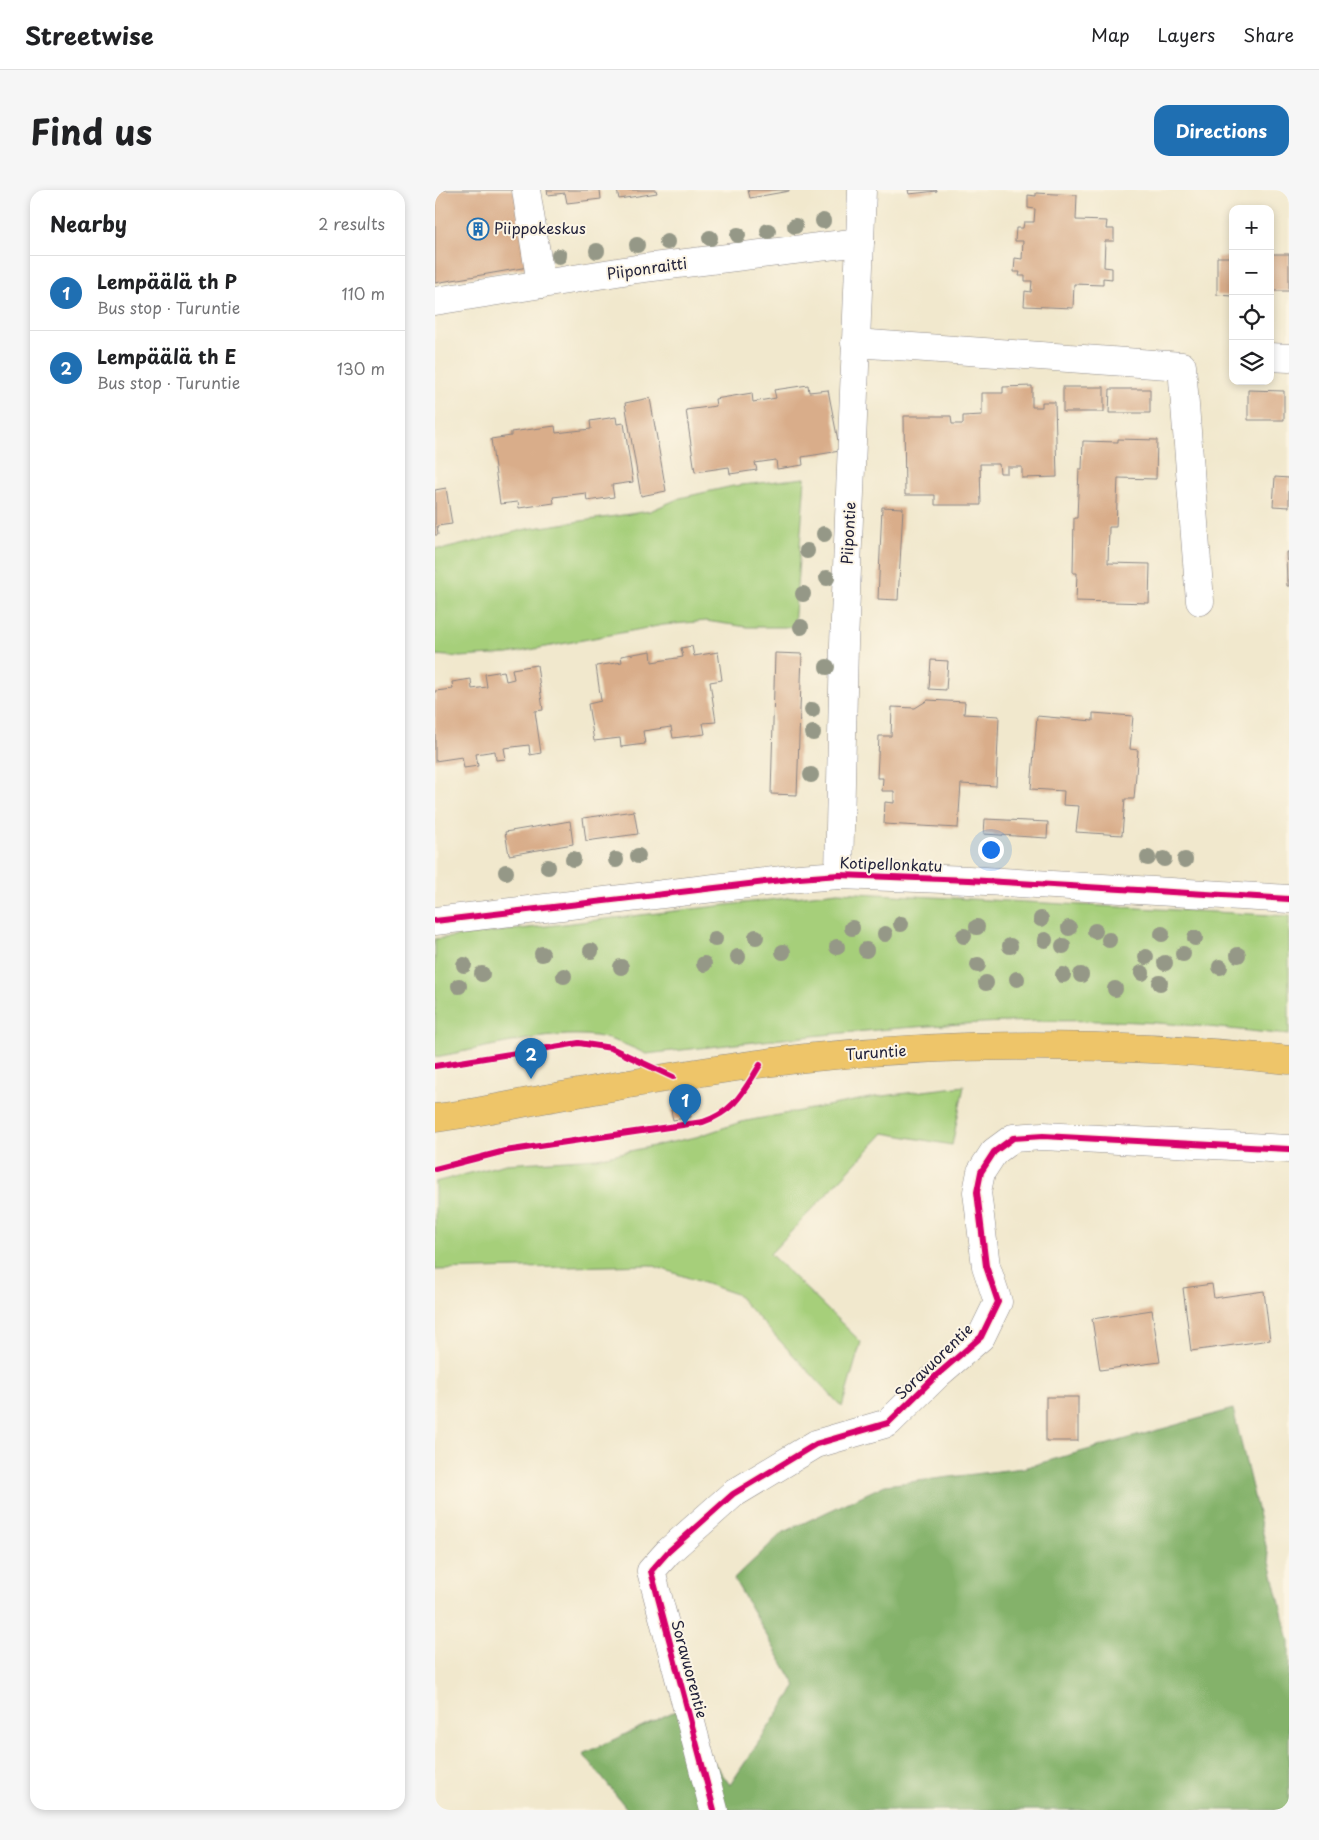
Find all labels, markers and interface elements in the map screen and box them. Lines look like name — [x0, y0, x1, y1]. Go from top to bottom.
text: Streetwise — [25, 17, 154, 53]
text: Map — [1091, 21, 1130, 48]
text: Layers — [1158, 21, 1215, 48]
text: Share — [1243, 21, 1294, 48]
text: Find us — [30, 104, 152, 157]
button: Directions — [1154, 105, 1289, 156]
map controls — [1229, 205, 1274, 385]
button: + — [1229, 205, 1274, 250]
text: Nearby — [50, 207, 127, 239]
text: 2 results — [318, 211, 385, 235]
place label: Piippokeskus — [494, 216, 586, 239]
building icon: Piippokeskus — [466, 217, 490, 241]
button: − — [1229, 250, 1274, 295]
street label: Piiponraitti — [605, 251, 688, 285]
text: Lempäälä th P — [97, 267, 237, 295]
text: 1 — [62, 281, 70, 305]
text: 110 m — [342, 281, 385, 305]
text: Bus stop · Turuntie — [97, 295, 240, 319]
button: locate — [1229, 295, 1274, 340]
button: layers — [1229, 340, 1274, 385]
text: Lempäälä th E — [97, 342, 236, 370]
text: 2 — [60, 356, 72, 380]
text: 130 m — [337, 356, 385, 380]
text: Bus stop · Turuntie — [97, 370, 240, 394]
street label: Piipontie — [834, 501, 861, 565]
your location — [978, 837, 1004, 863]
street label: Kotipellonkatu — [839, 850, 943, 877]
pin: 2 — [515, 1038, 547, 1079]
street label: Turuntie — [845, 1038, 907, 1065]
pin: 1 — [669, 1084, 701, 1125]
street label: Soravuorentie — [889, 1318, 977, 1404]
street label: Soravuorentie — [666, 1617, 715, 1720]

